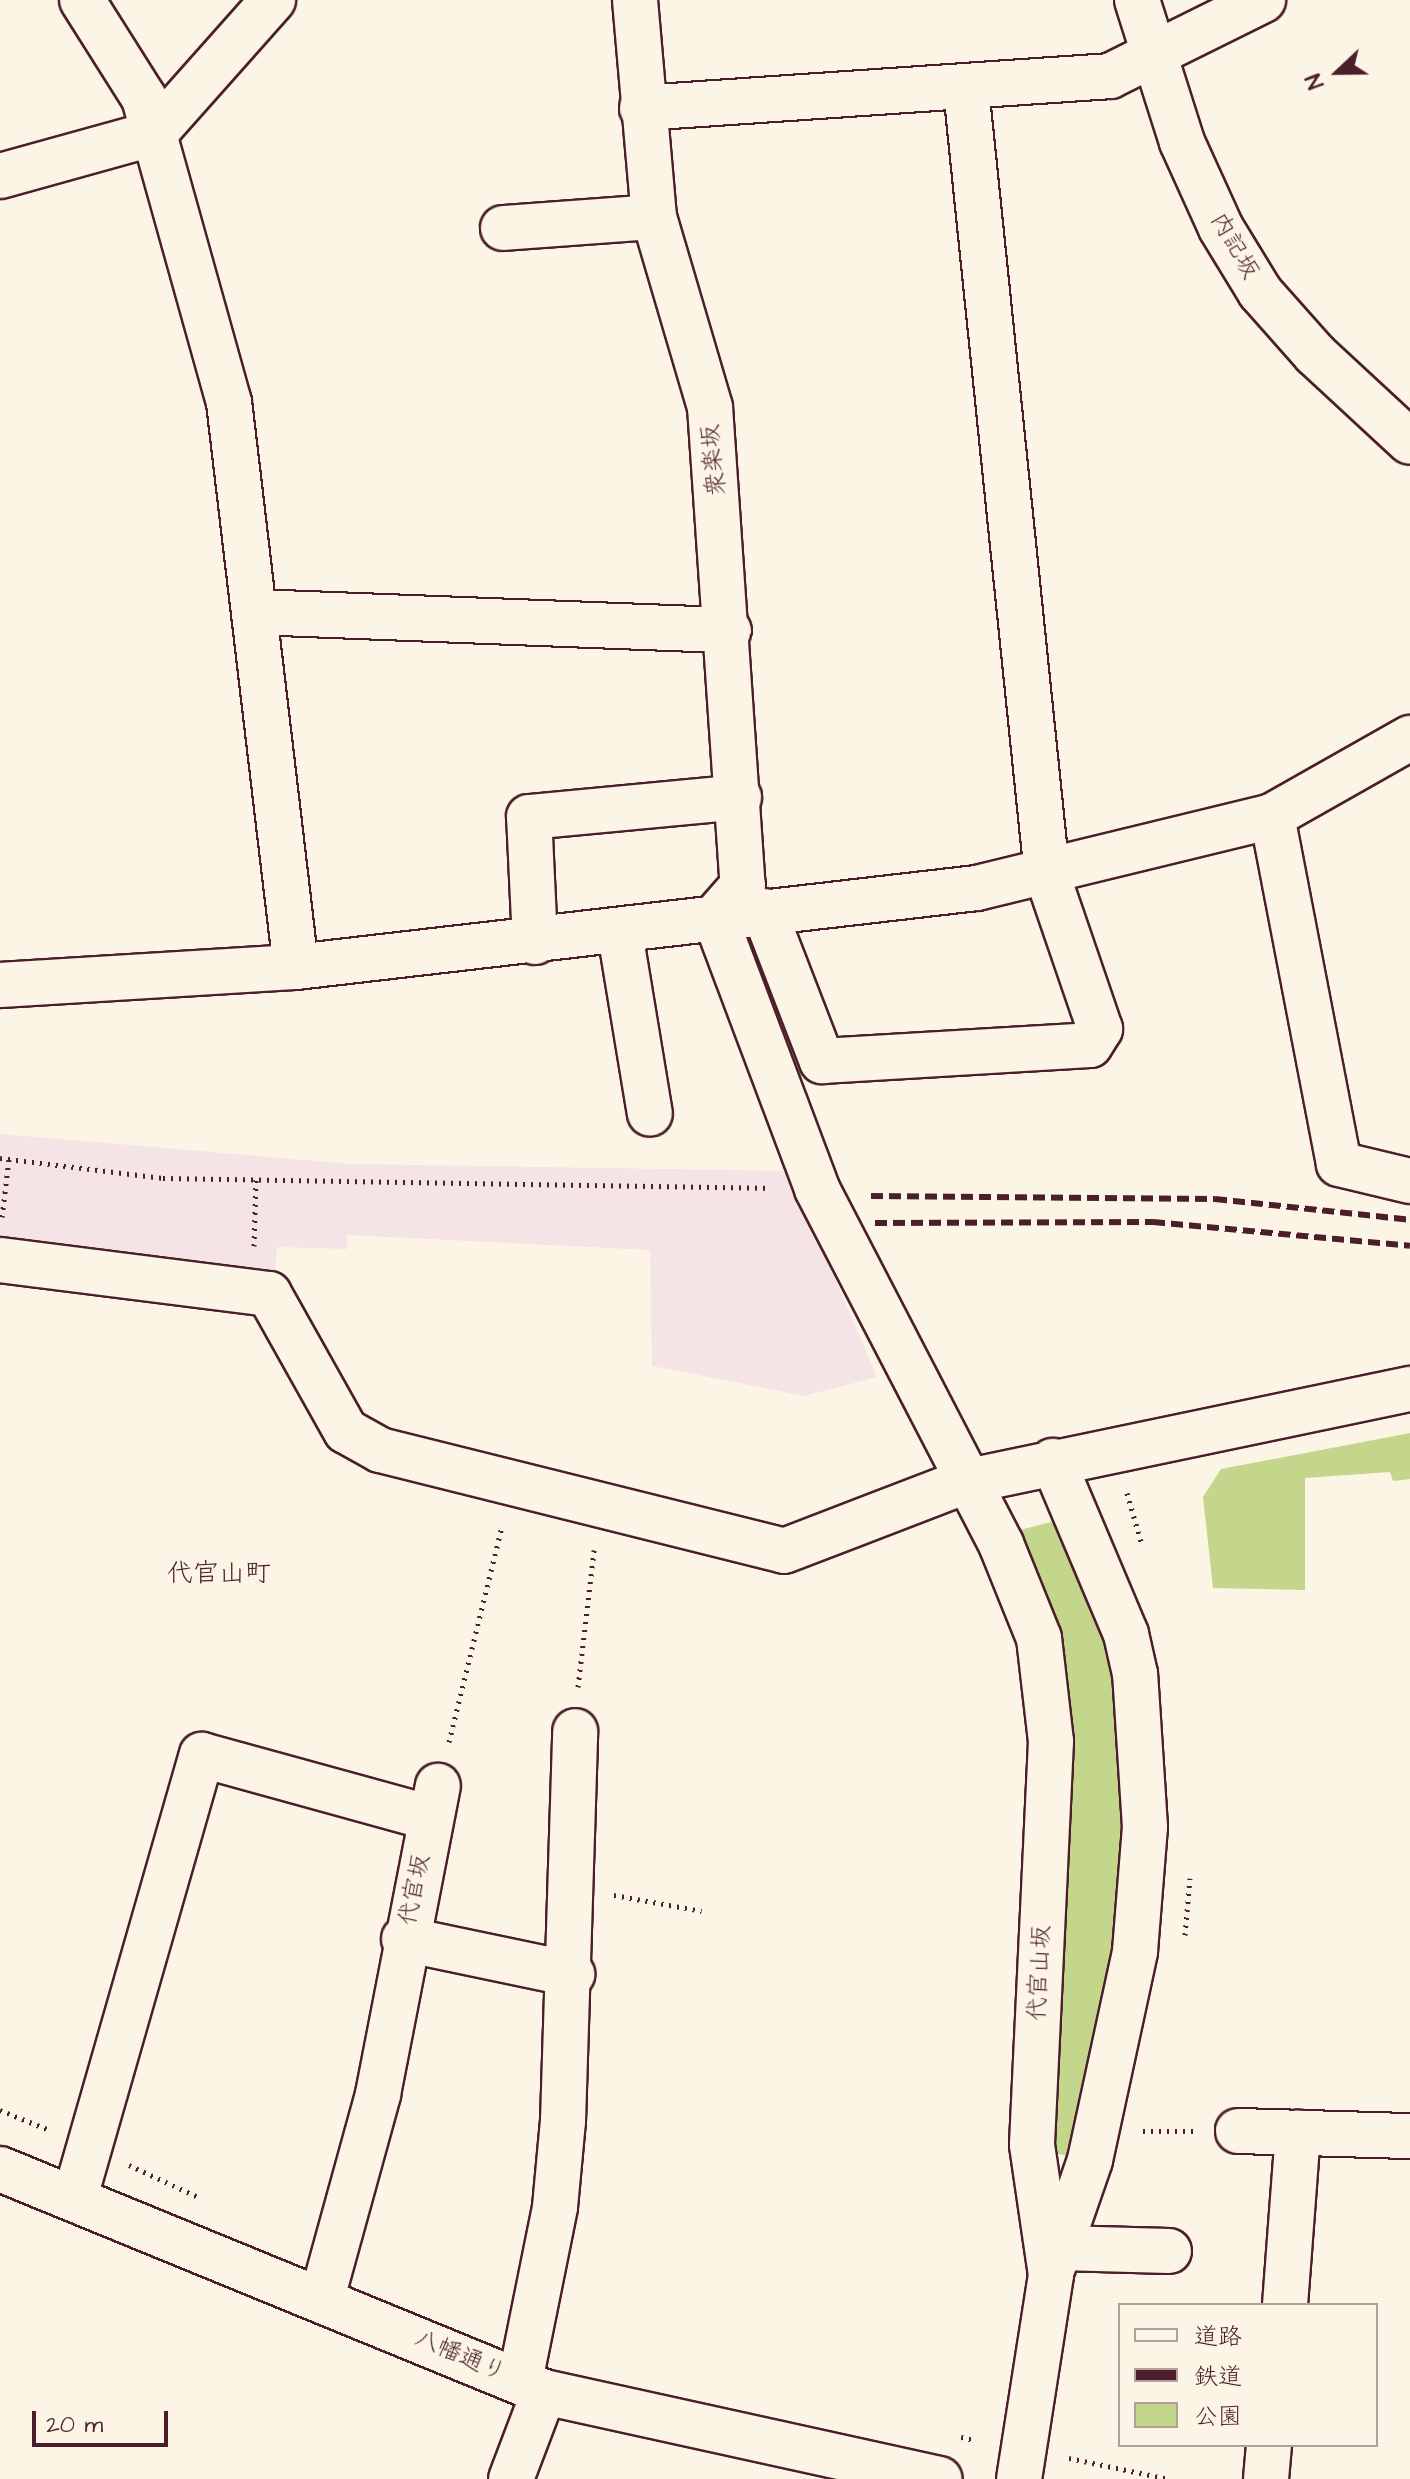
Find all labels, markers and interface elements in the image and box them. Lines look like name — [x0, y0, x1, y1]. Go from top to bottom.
north arrow — [1298, 32, 1378, 112]
text: N — [1298, 69, 1332, 93]
street label: 内記坂 — [1204, 208, 1264, 284]
street label: 衆楽坂 — [697, 423, 731, 497]
district label: 代官山町 — [167, 1558, 271, 1590]
street label: 代官坂 — [393, 1852, 437, 1928]
street label: 代官山坂 — [1023, 1924, 1057, 2022]
legend — [1118, 2303, 1378, 2447]
text: 道路 — [1194, 2320, 1242, 2354]
street label: 八幡通り — [410, 2324, 510, 2388]
text: 鉄道 — [1194, 2360, 1242, 2394]
scale bar — [36, 2395, 172, 2445]
text: 公園 — [1194, 2400, 1242, 2434]
text: 20 m — [46, 2408, 103, 2442]

